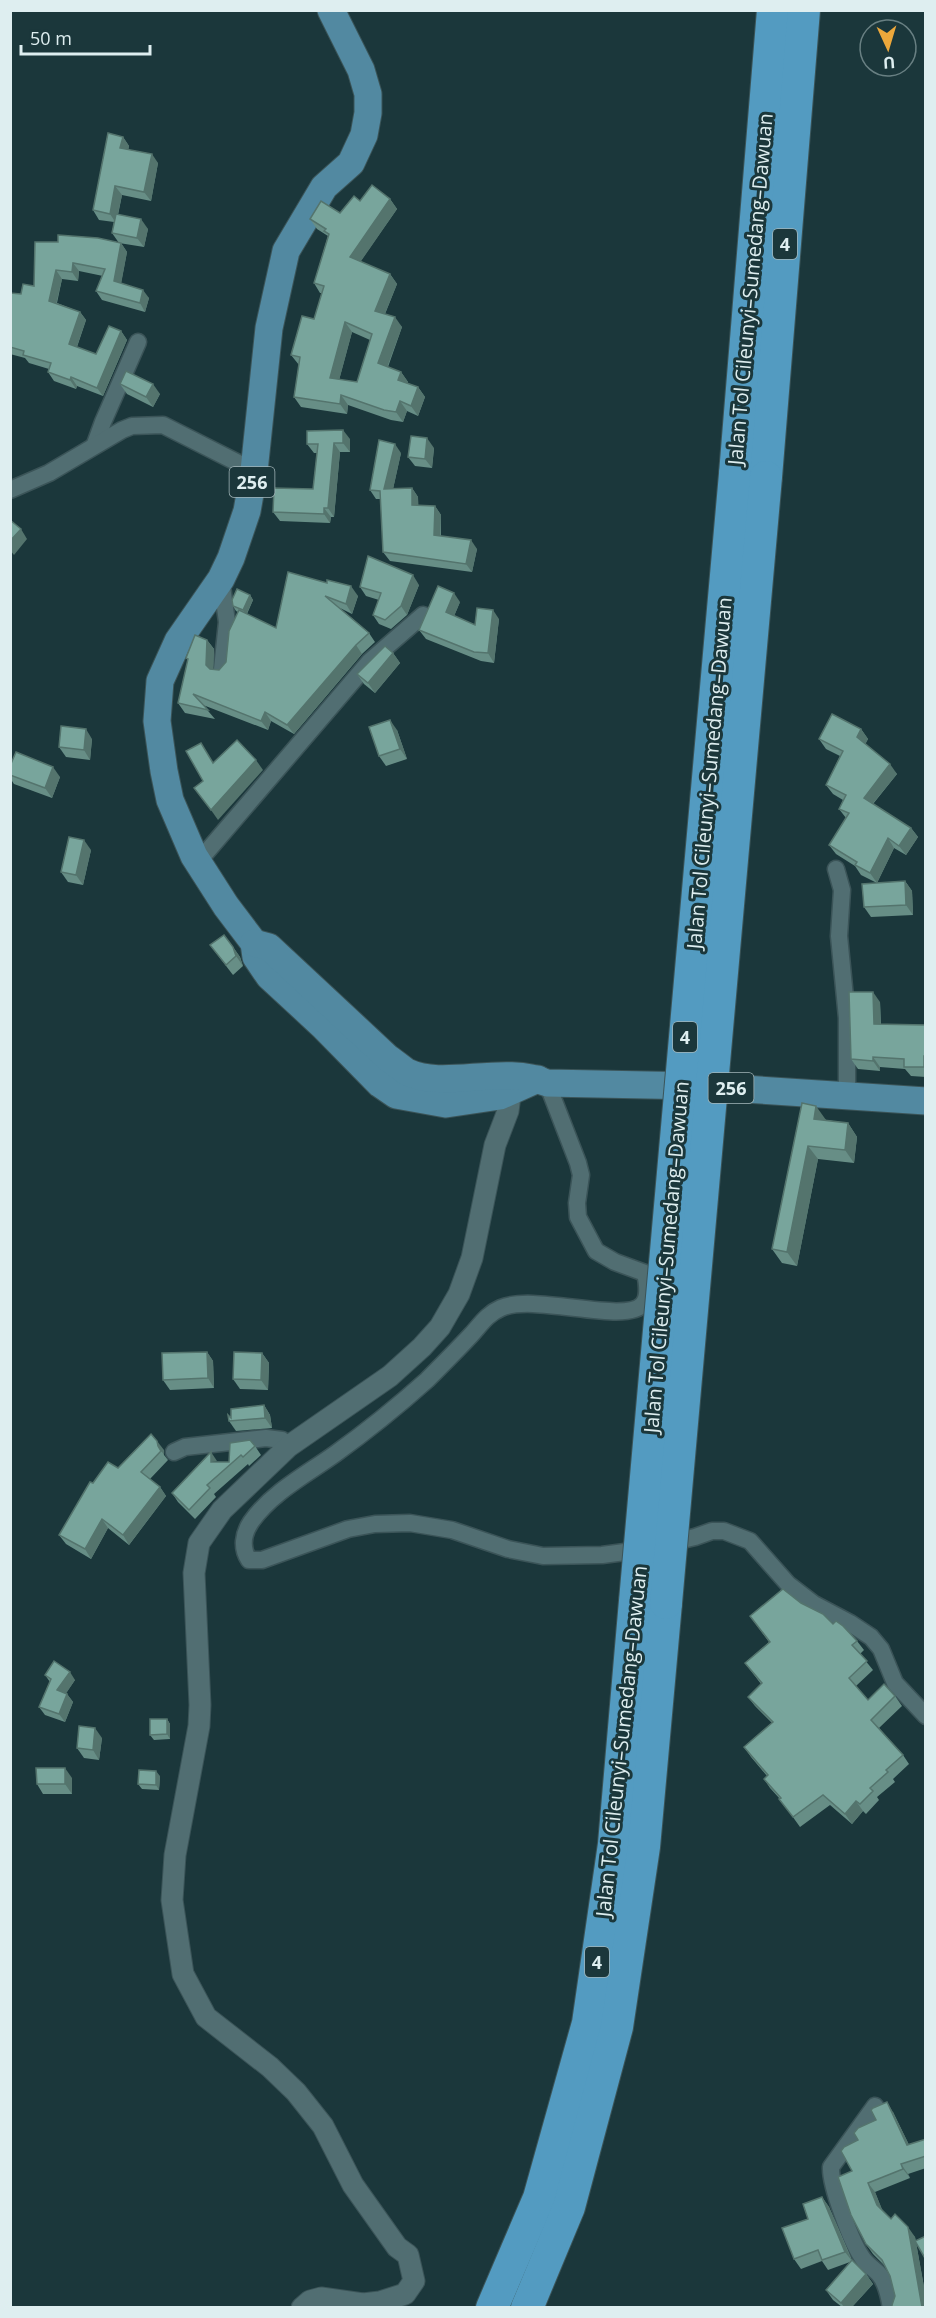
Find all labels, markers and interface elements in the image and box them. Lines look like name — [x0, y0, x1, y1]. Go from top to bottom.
scale bar — [21, 18, 150, 56]
north arrow — [858, 18, 918, 78]
text: 50 m — [30, 26, 72, 50]
text: U — [882, 52, 896, 74]
street label: Jalan Tol Cileunyi–Sumedang–Dawuan — [721, 112, 779, 468]
road number: 4 — [773, 229, 797, 259]
road number: 256 — [230, 467, 274, 497]
street label: Jalan Tol Cileunyi–Sumedang–Dawuan — [680, 596, 738, 952]
road number: 4 — [673, 1022, 697, 1052]
road number: 256 — [708, 1073, 754, 1103]
street label: Jalan Tol Cileunyi–Sumedang–Dawuan — [637, 1080, 695, 1436]
street label: Jalan Tol Cileunyi–Sumedang–Dawuan — [589, 1564, 653, 1920]
road number: 4 — [585, 1947, 609, 1977]

